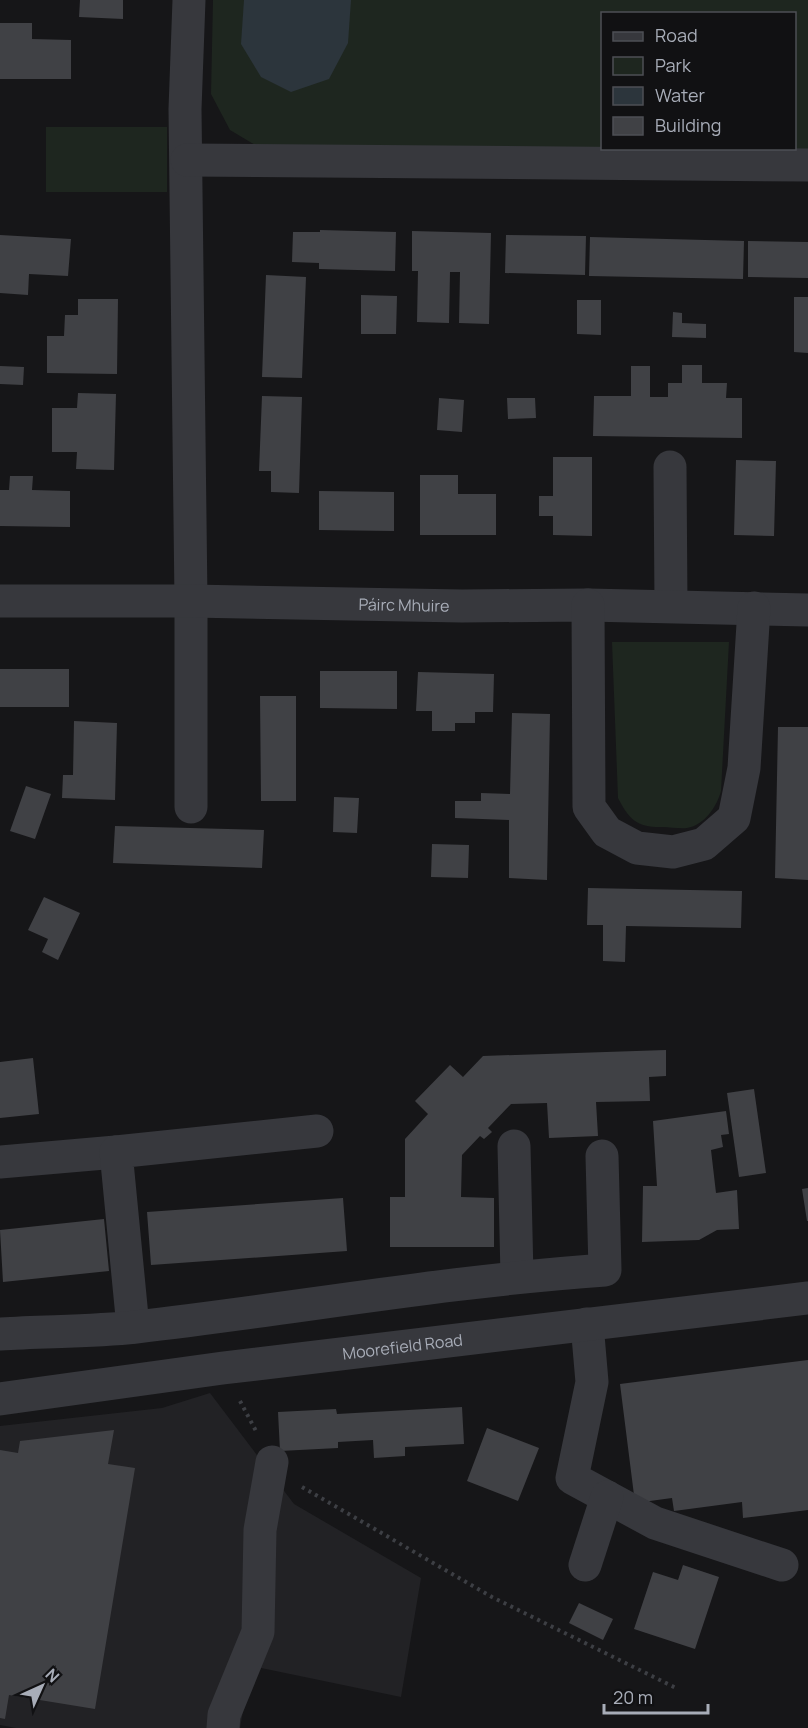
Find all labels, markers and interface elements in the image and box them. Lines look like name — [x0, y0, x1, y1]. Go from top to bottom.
legend — [601, 12, 796, 150]
text: Road — [655, 23, 698, 47]
text: Park — [655, 53, 692, 77]
text: Water — [655, 83, 705, 107]
text: Building — [655, 113, 721, 137]
street label: Páirc Mhuire — [358, 593, 450, 617]
street label: Moorefield Road — [341, 1328, 464, 1365]
north arrow — [12, 1656, 72, 1716]
text: N — [41, 1664, 64, 1687]
scale bar — [604, 1677, 708, 1715]
text: 20 m — [613, 1685, 653, 1709]

